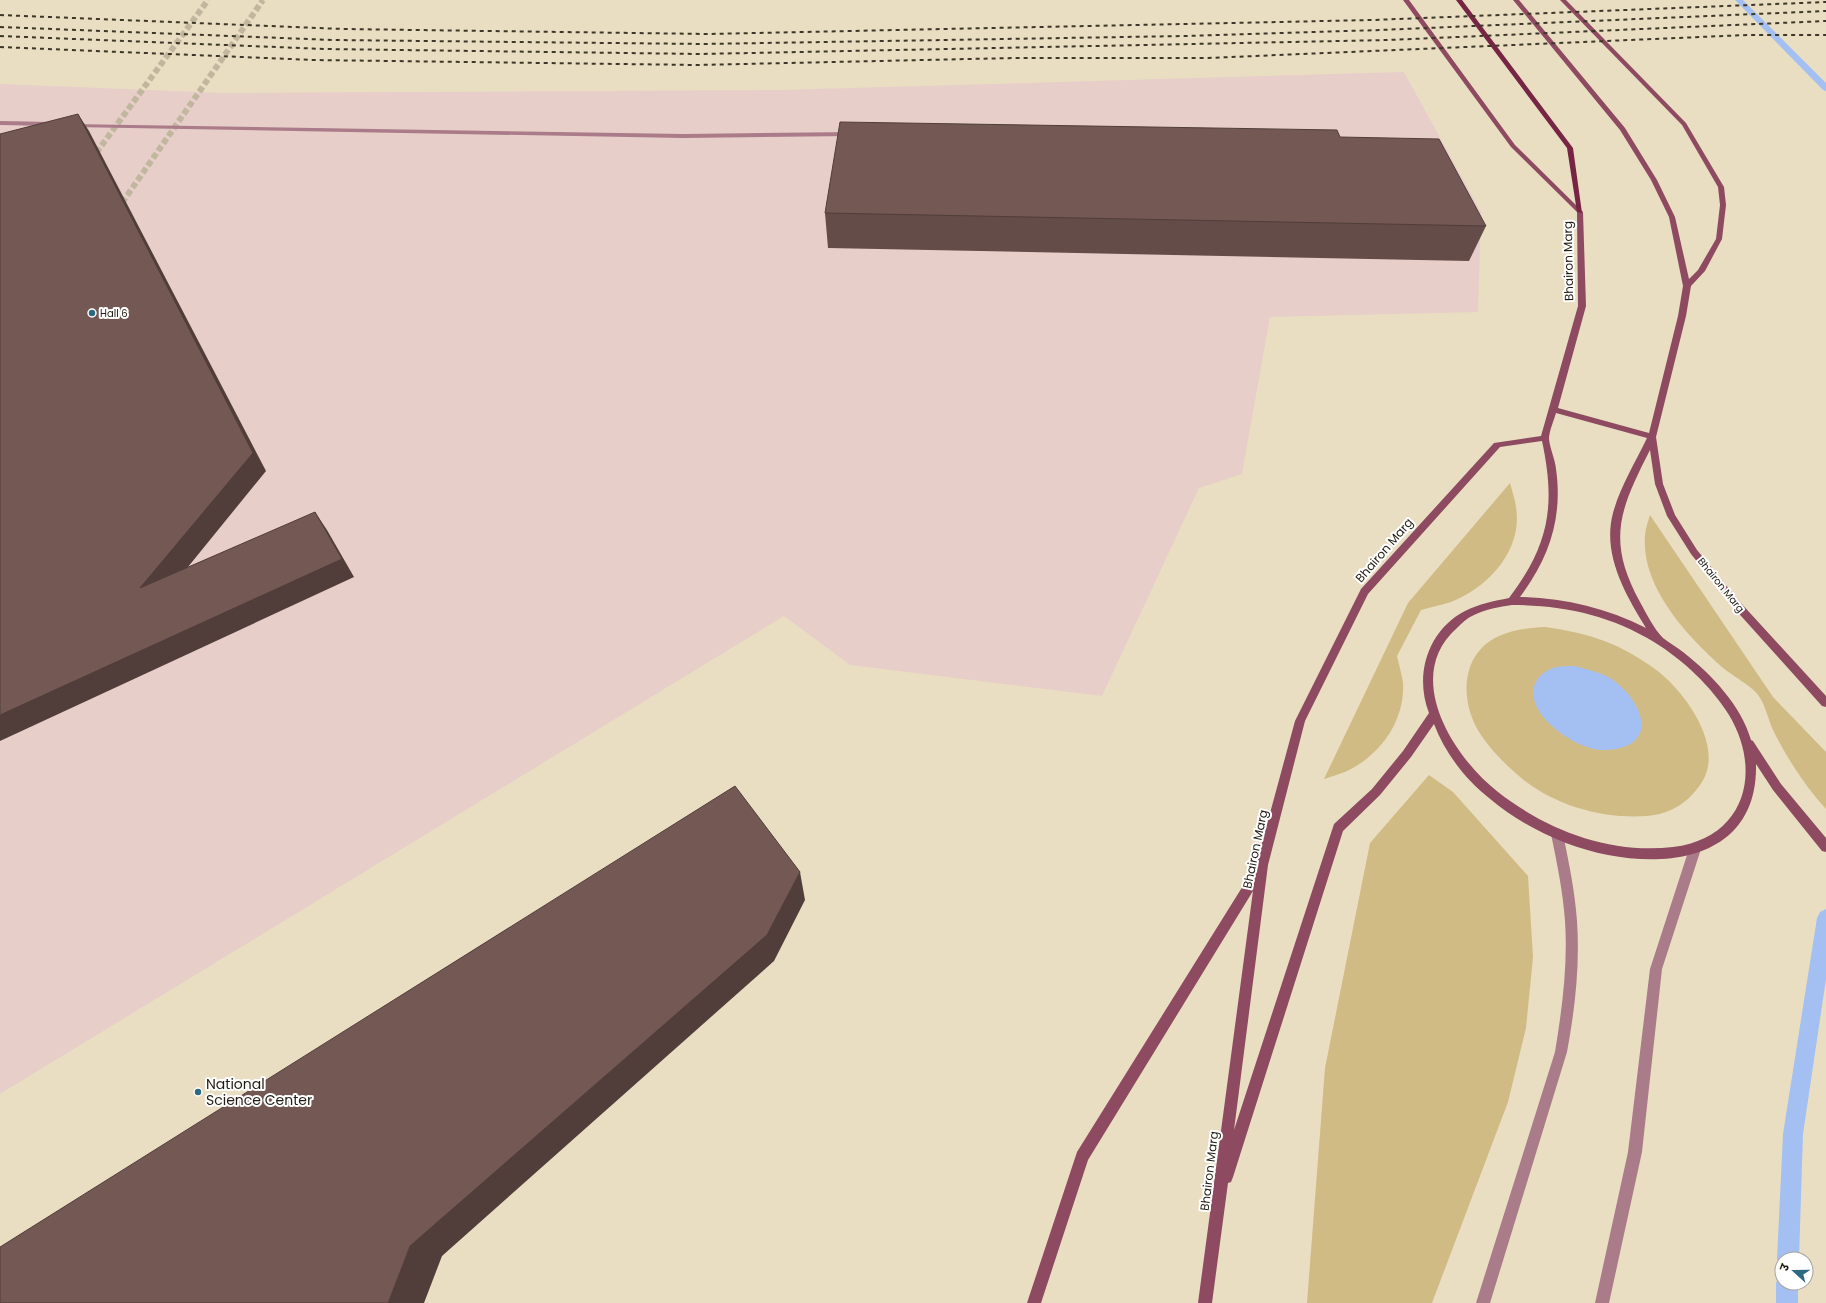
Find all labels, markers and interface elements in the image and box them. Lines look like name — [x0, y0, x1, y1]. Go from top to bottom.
street label: Bhairon Marg — [1559, 221, 1577, 301]
place label: Hall 6 — [100, 306, 128, 321]
marker: Hall 6 — [87, 308, 97, 318]
street label: Bhairon Marg — [1351, 514, 1417, 586]
street label: Bhairon Marg — [1694, 554, 1748, 616]
street label: Bhairon Marg — [1238, 808, 1272, 890]
place label: National Science Center — [206, 1074, 312, 1110]
marker: National Science Center — [193, 1087, 203, 1097]
street label: Bhairon Marg — [1196, 1130, 1222, 1212]
north arrow — [1774, 1251, 1814, 1291]
text: उ — [1776, 1261, 1794, 1274]

